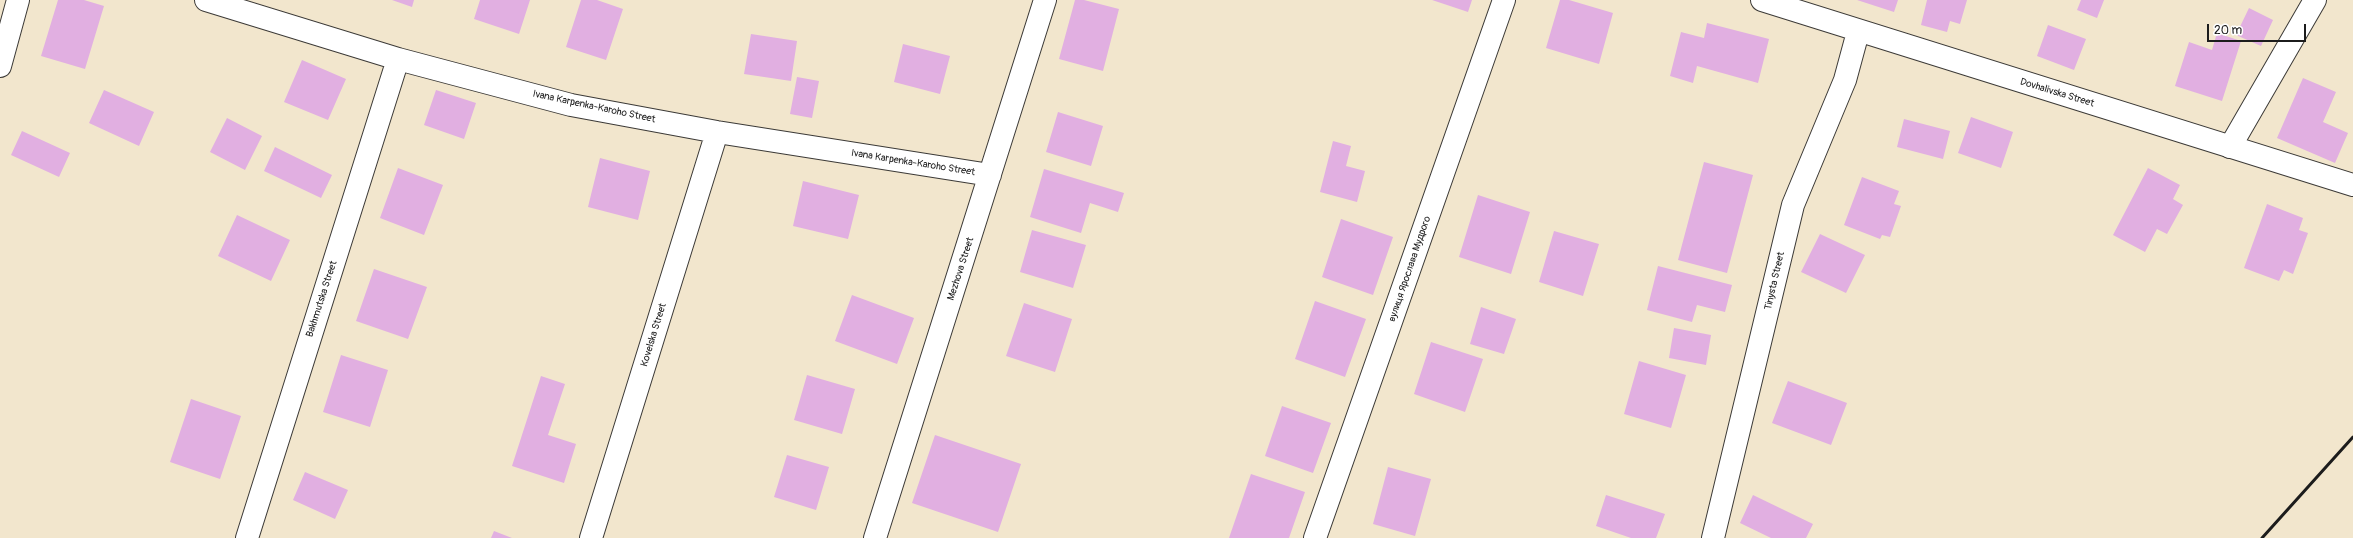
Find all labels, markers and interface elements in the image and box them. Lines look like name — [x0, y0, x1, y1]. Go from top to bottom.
scale bar — [2209, 16, 2308, 42]
text: 20 m — [2214, 23, 2242, 38]
street label: Dovhalivska Street — [2018, 76, 2096, 110]
street label: Ivana Karpenka-Karoho Street — [531, 88, 657, 126]
street label: Ivana Karpenka-Karoho Street — [850, 147, 976, 179]
street label: вулиця Ярослава Мудрого — [1386, 215, 1434, 323]
street label: Mezhova Street — [945, 236, 977, 302]
street label: Tinysta Street — [1762, 251, 1788, 311]
street label: Bakhmutska Street — [304, 259, 340, 339]
street label: Kovelska Street — [639, 302, 669, 368]

